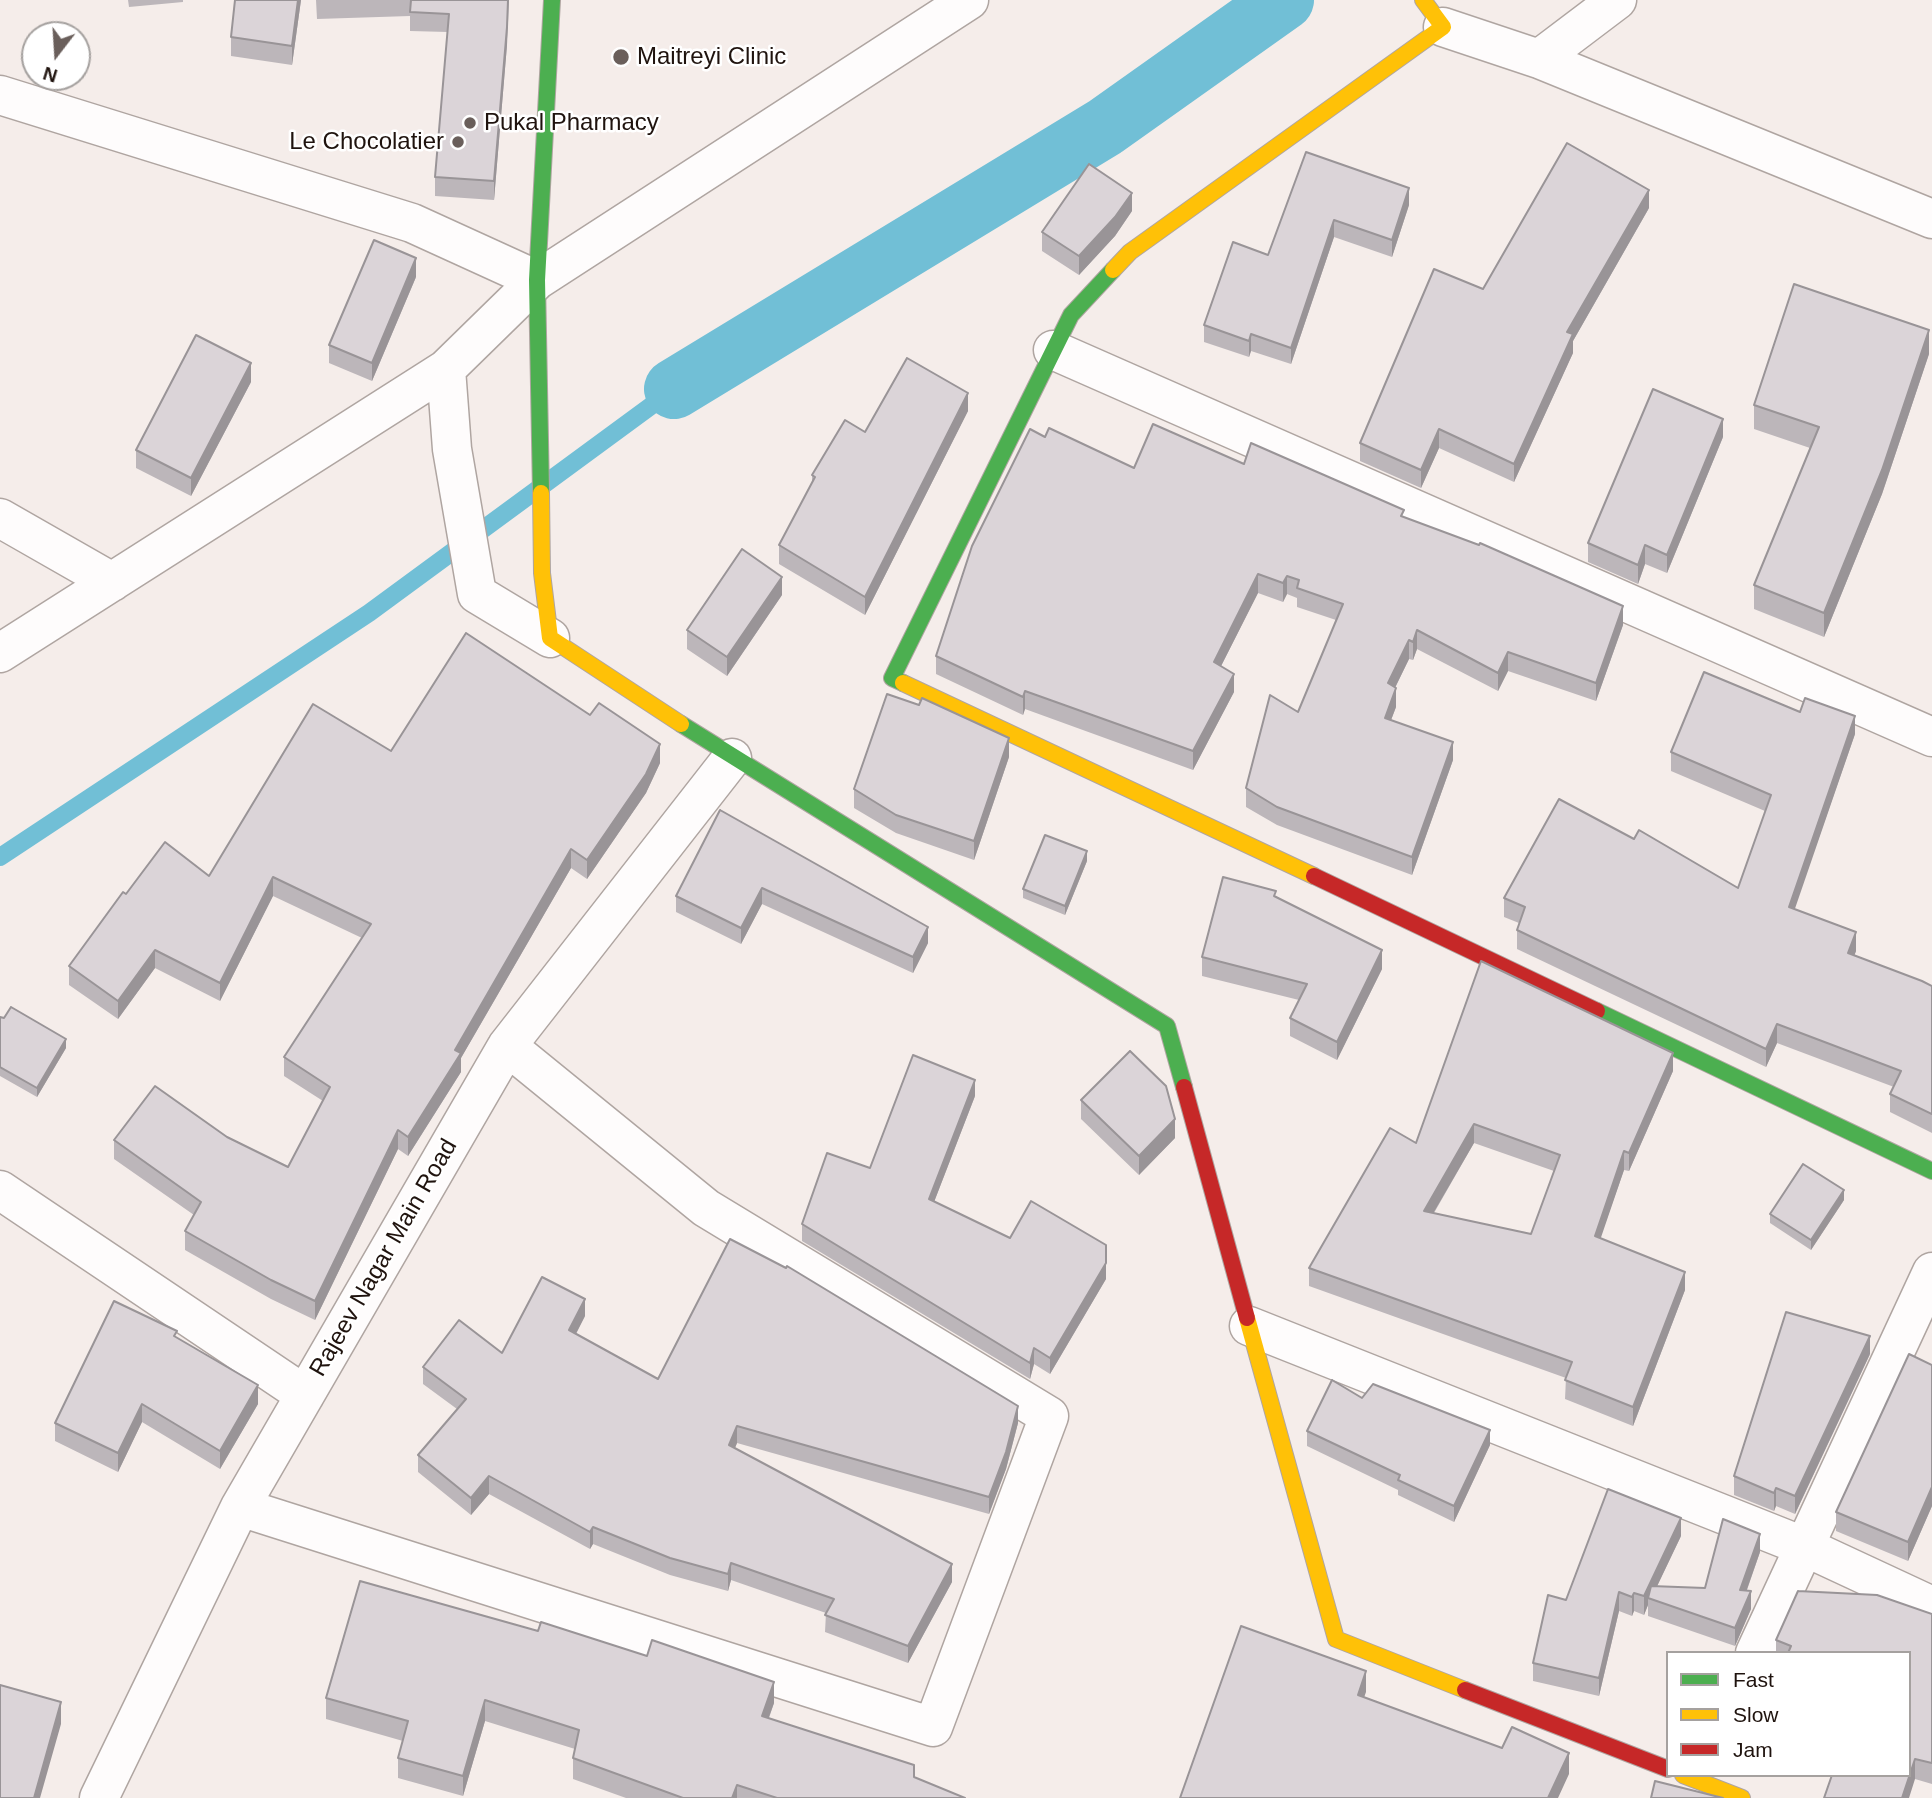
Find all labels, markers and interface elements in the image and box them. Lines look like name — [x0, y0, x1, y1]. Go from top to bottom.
north arrow — [21, 21, 91, 91]
place label: Maitreyi Clinic — [637, 43, 786, 71]
marker: Maitreyi Clinic — [611, 47, 631, 67]
text: N — [41, 63, 60, 87]
place label: Pukal Pharmacy — [484, 109, 659, 137]
marker: Pukal Pharmacy — [462, 115, 478, 131]
place label: Le Chocolatier — [289, 128, 444, 156]
marker: Le Chocolatier — [450, 134, 466, 150]
street label: Rajeev Nagar Main Road — [304, 1134, 464, 1382]
legend — [1666, 1651, 1911, 1777]
text: Fast — [1733, 1668, 1774, 1691]
text: Slow — [1733, 1703, 1779, 1726]
text: Jam — [1733, 1738, 1773, 1761]

